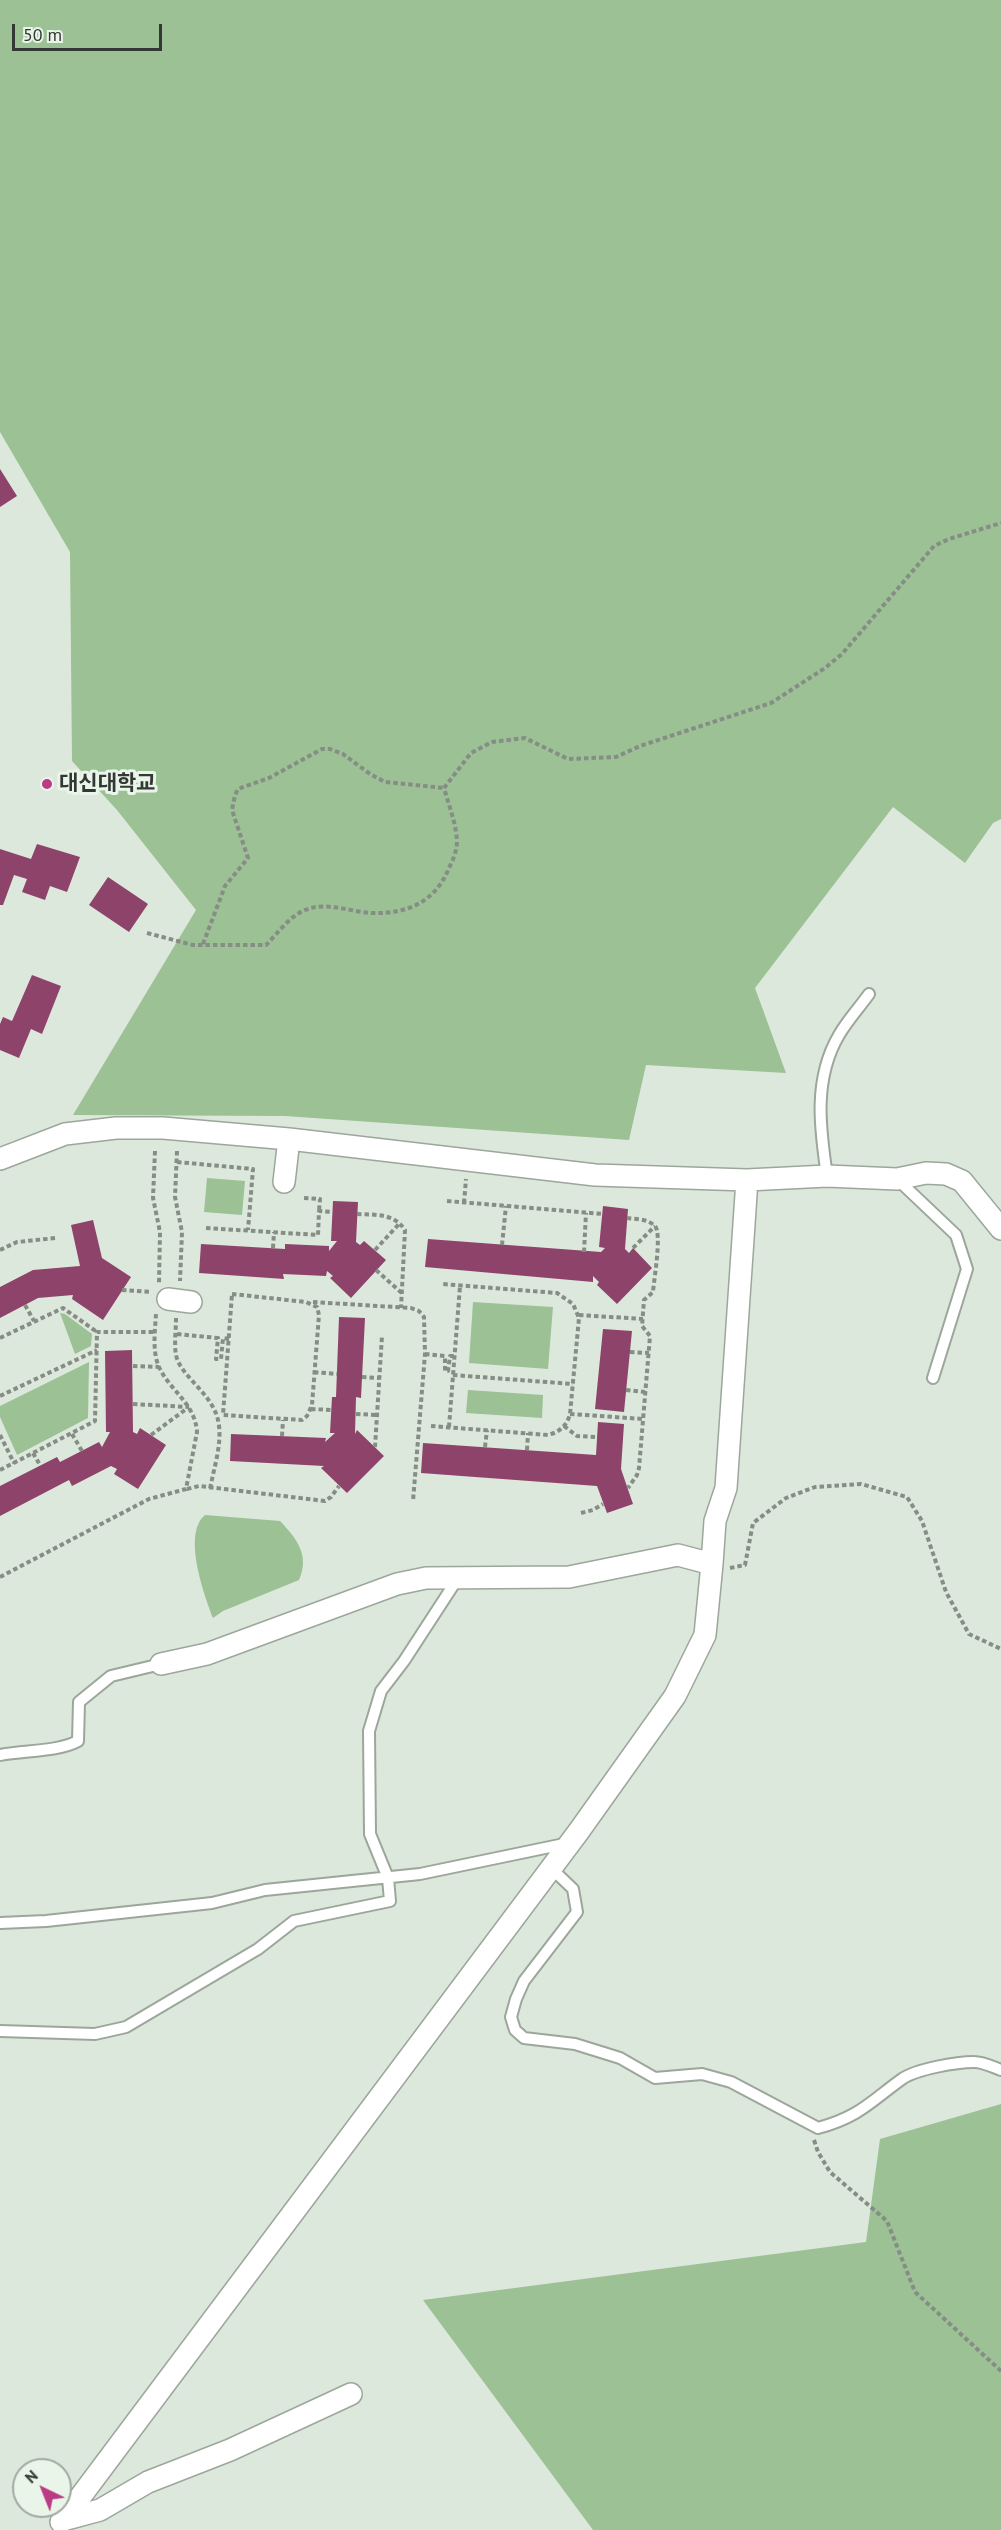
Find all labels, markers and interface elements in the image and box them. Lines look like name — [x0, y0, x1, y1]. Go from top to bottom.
scale bar — [15, 12, 165, 50]
text: 50 m — [23, 23, 62, 46]
place label: 대신대학교 — [59, 771, 156, 797]
marker: 대신대학교 — [40, 777, 54, 791]
north arrow — [12, 2458, 72, 2518]
text: N — [20, 2465, 42, 2487]

